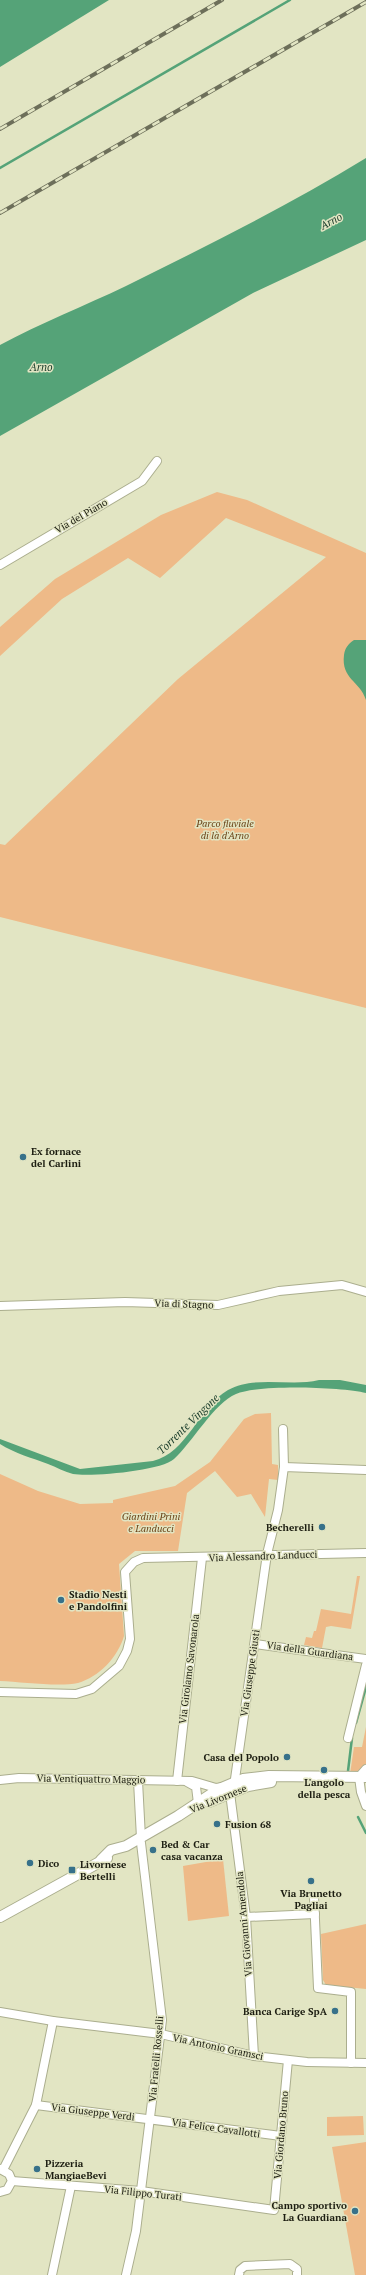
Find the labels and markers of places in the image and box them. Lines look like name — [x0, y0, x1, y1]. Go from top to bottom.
place label: Ex fornace del Carlini — [31, 1145, 82, 1170]
marker: Ex fornace del Carlini — [18, 1152, 28, 1162]
place label: Becherelli — [266, 1521, 315, 1534]
marker: Becherelli — [317, 1522, 327, 1532]
place label: Stadio Nesti e Pandolfini — [69, 1588, 128, 1613]
marker: Stadio Nesti e Pandolfini — [56, 1595, 66, 1605]
place label: Casa del Popolo — [203, 1751, 279, 1764]
marker: Casa del Popolo — [282, 1752, 292, 1762]
marker: L'angolo della pesca — [319, 1765, 329, 1775]
place label: L'angolo della pesca — [298, 1776, 351, 1801]
place label: Fusion 68 — [225, 1818, 272, 1831]
marker: Fusion 68 — [212, 1819, 222, 1829]
place label: Bed & Car casa vacanza — [161, 1838, 223, 1863]
marker: Bed & Car casa vacanza — [148, 1845, 158, 1855]
place label: Dico — [38, 1857, 59, 1870]
marker: Dico — [25, 1858, 35, 1868]
place label: Livornese Bertelli — [80, 1858, 127, 1883]
marker: Livornese Bertelli — [67, 1865, 77, 1875]
marker: Via Brunetto Pagliai — [306, 1876, 316, 1886]
place label: Via Brunetto Pagliai — [280, 1887, 342, 1912]
place label: Banca Carige SpA — [243, 2005, 328, 2018]
marker: Banca Carige SpA — [330, 2006, 340, 2016]
place label: Pizzeria MangiaeBevi — [45, 2157, 107, 2182]
marker: Pizzeria MangiaeBevi — [32, 2164, 42, 2174]
place label: Campo sportivo La Guardiana — [272, 2199, 347, 2224]
marker: Campo sportivo La Guardiana — [350, 2206, 360, 2216]

